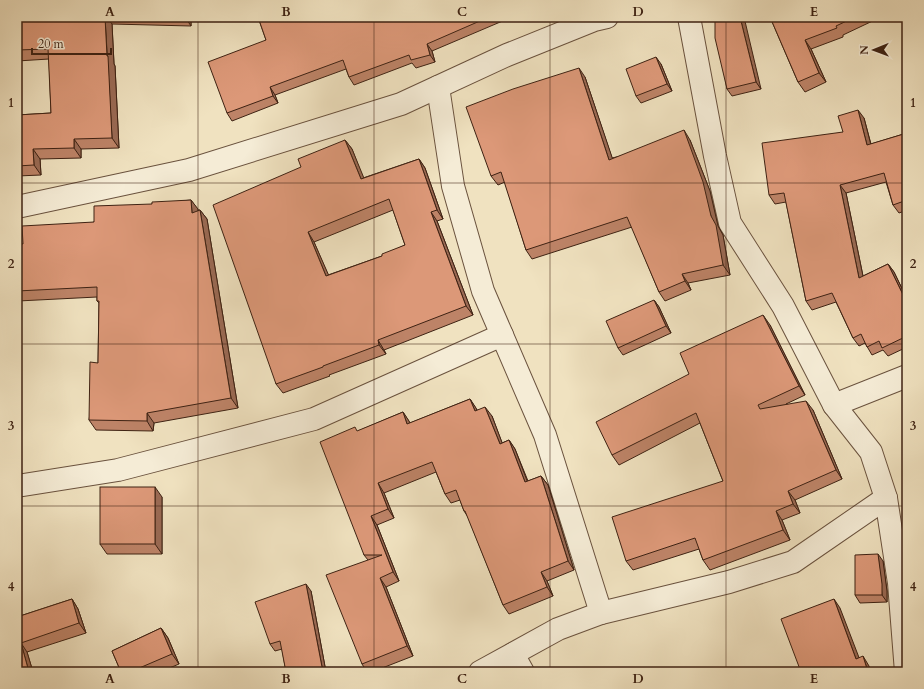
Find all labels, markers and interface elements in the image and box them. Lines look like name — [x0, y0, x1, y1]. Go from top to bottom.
text: A — [105, 3, 115, 21]
text: B — [281, 3, 291, 21]
text: C — [457, 3, 467, 21]
text: D — [632, 3, 644, 21]
text: E — [810, 3, 818, 21]
scale bar — [32, 30, 111, 56]
north arrow — [854, 30, 894, 70]
text: 20 m — [38, 36, 65, 52]
text: N — [857, 45, 872, 55]
text: 1 — [8, 94, 14, 112]
text: 1 — [910, 94, 916, 112]
text: 2 — [8, 255, 15, 273]
text: 2 — [910, 255, 917, 273]
text: 3 — [8, 417, 15, 435]
text: 3 — [910, 417, 917, 435]
text: 4 — [8, 578, 15, 596]
text: 4 — [910, 578, 917, 596]
text: A — [105, 670, 115, 688]
text: B — [281, 670, 291, 688]
text: C — [457, 670, 467, 688]
text: D — [632, 670, 644, 688]
text: E — [810, 670, 818, 688]

